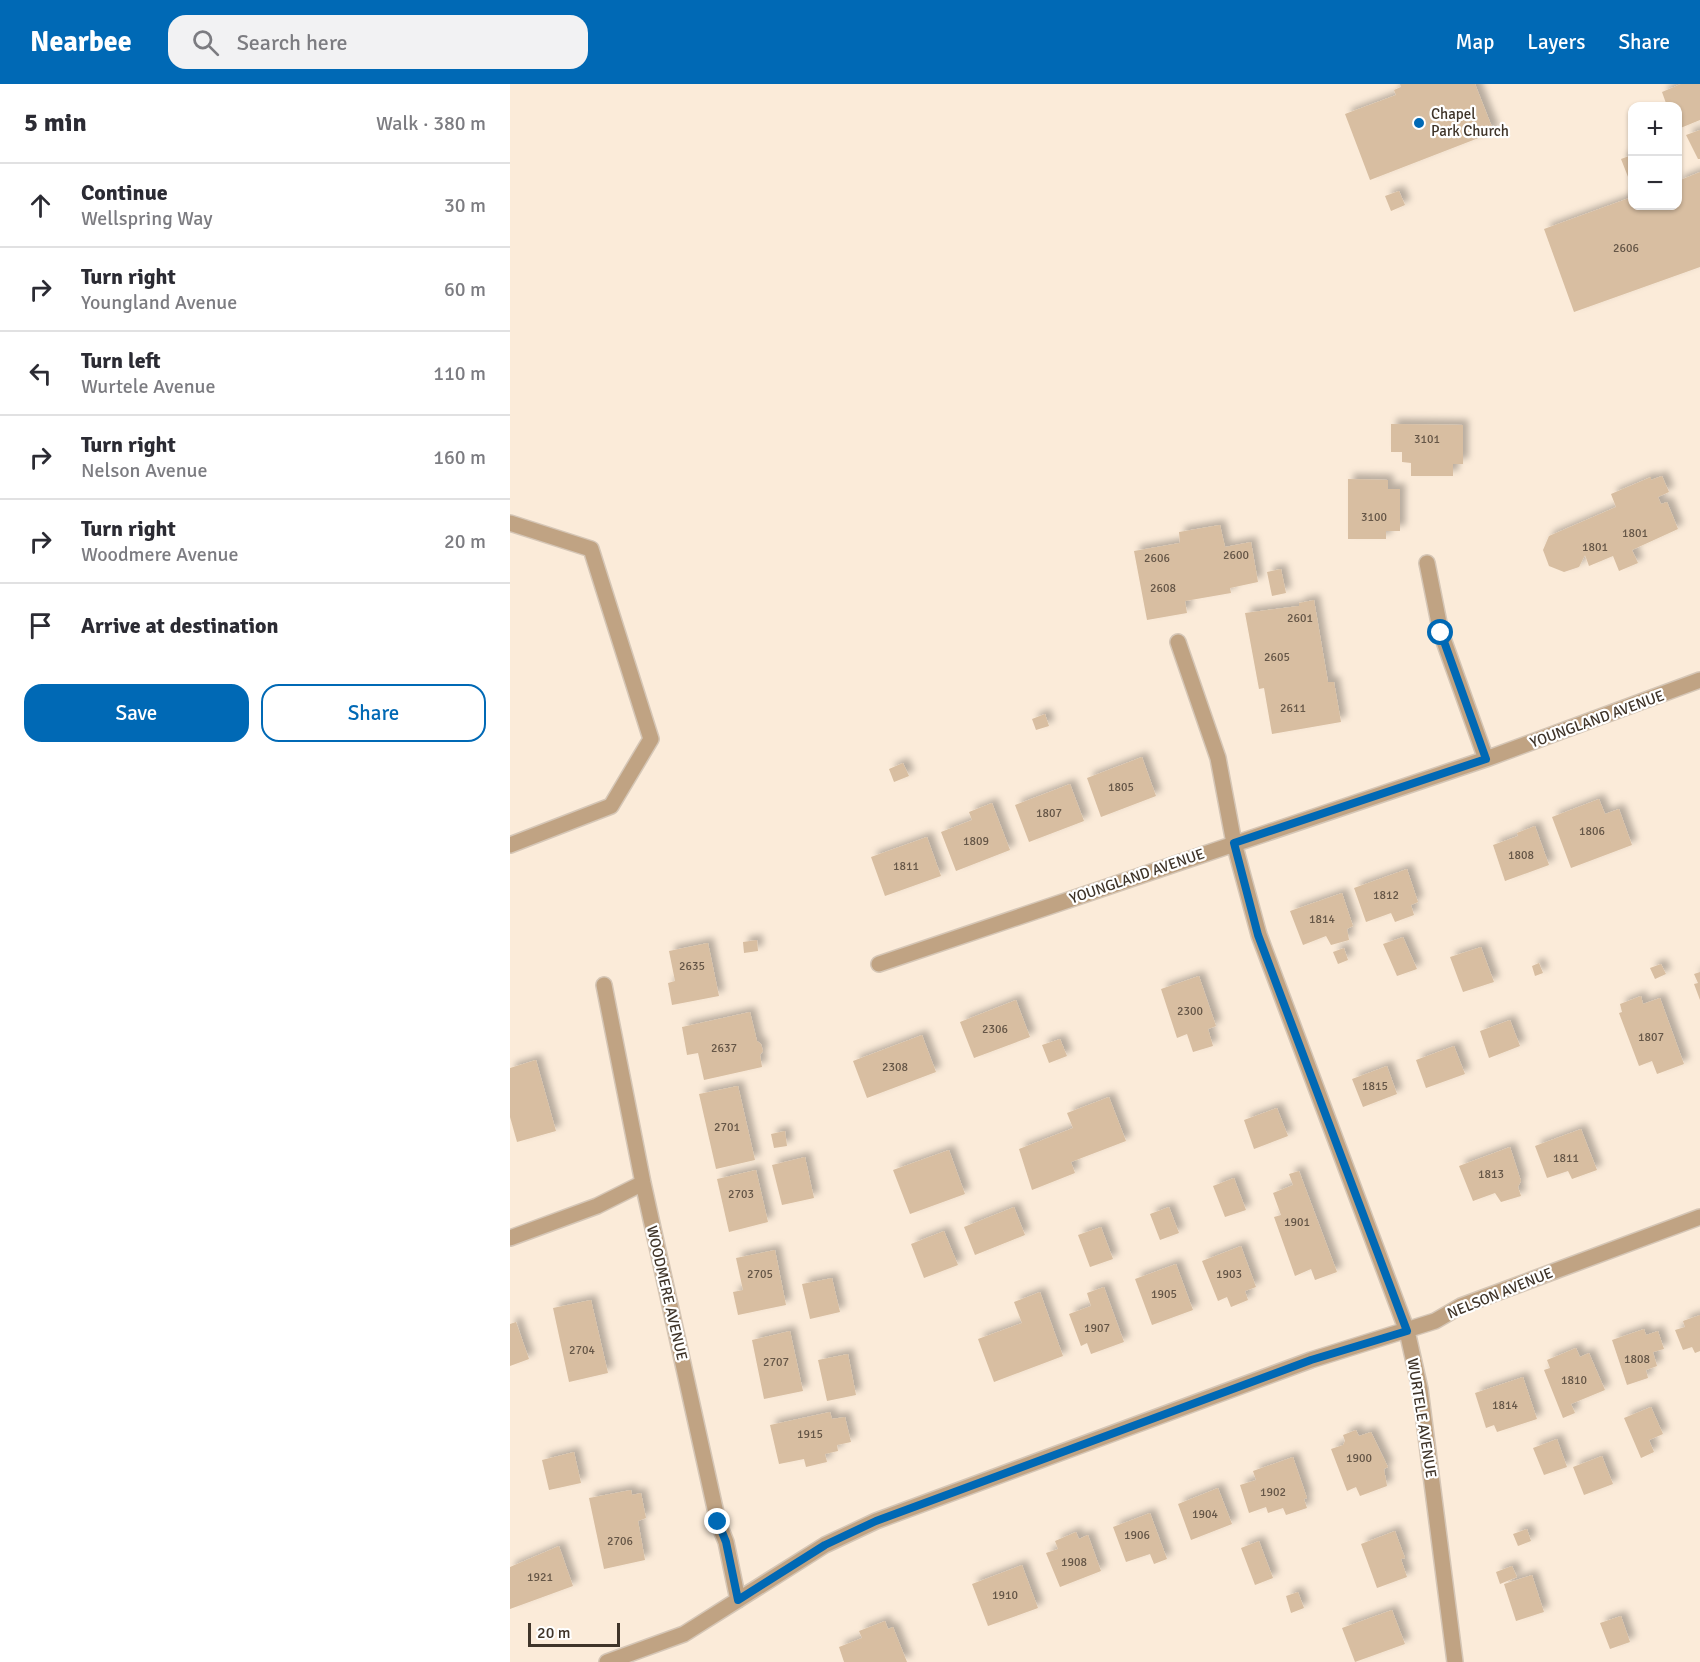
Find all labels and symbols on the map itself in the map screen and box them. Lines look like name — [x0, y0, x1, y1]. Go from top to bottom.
place label: Chapel Park Church — [1431, 105, 1509, 140]
marker: Chapel Park Church — [1412, 116, 1426, 130]
house number: 2606 — [1613, 241, 1639, 256]
house number: 3101 — [1414, 432, 1440, 447]
house number: 3100 — [1361, 510, 1387, 525]
house number: 1801 — [1622, 526, 1648, 541]
house number: 1801 — [1582, 540, 1608, 555]
house number: 2600 — [1223, 548, 1249, 563]
house number: 2606 — [1144, 551, 1170, 566]
house number: 2608 — [1150, 581, 1176, 596]
house number: 2601 — [1287, 611, 1313, 626]
route start — [1427, 619, 1453, 645]
house number: 2605 — [1264, 650, 1290, 665]
street label: YOUNGLAND AVENUE — [1528, 686, 1666, 752]
house number: 2611 — [1280, 701, 1306, 716]
house number: 1805 — [1108, 780, 1134, 795]
house number: 1807 — [1036, 806, 1062, 821]
house number: 1806 — [1579, 824, 1605, 839]
house number: 1809 — [963, 834, 989, 849]
street label: YOUNGLAND AVENUE — [1067, 844, 1207, 908]
house number: 1808 — [1508, 848, 1534, 863]
house number: 1811 — [893, 859, 919, 874]
house number: 1812 — [1373, 888, 1399, 903]
house number: 1814 — [1309, 912, 1335, 927]
house number: 2635 — [679, 959, 705, 974]
house number: 2300 — [1177, 1004, 1203, 1019]
house number: 2306 — [982, 1022, 1008, 1037]
house number: 1807 — [1638, 1030, 1664, 1045]
house number: 2637 — [711, 1041, 737, 1056]
house number: 2308 — [882, 1060, 908, 1075]
house number: 1815 — [1362, 1079, 1388, 1094]
house number: 2701 — [714, 1120, 740, 1135]
house number: 1811 — [1553, 1151, 1579, 1166]
house number: 1813 — [1478, 1167, 1504, 1182]
house number: 2703 — [728, 1187, 754, 1202]
house number: 1901 — [1284, 1215, 1310, 1230]
street label: WOODMERE AVENUE — [643, 1224, 691, 1362]
street label: NELSON AVENUE — [1445, 1264, 1555, 1322]
house number: 2705 — [747, 1267, 773, 1282]
house number: 1903 — [1216, 1267, 1242, 1282]
house number: 1905 — [1151, 1287, 1177, 1302]
house number: 1907 — [1084, 1321, 1110, 1336]
house number: 2704 — [569, 1343, 595, 1358]
house number: 1808 — [1624, 1352, 1650, 1367]
house number: 2707 — [763, 1355, 789, 1370]
street label: WURTELE AVENUE — [1404, 1357, 1440, 1479]
house number: 1810 — [1561, 1373, 1587, 1388]
house number: 1814 — [1492, 1398, 1518, 1413]
house number: 1915 — [797, 1427, 823, 1442]
house number: 1900 — [1346, 1451, 1372, 1466]
house number: 1902 — [1260, 1485, 1286, 1500]
house number: 1904 — [1192, 1507, 1218, 1522]
route end — [704, 1508, 730, 1534]
house number: 1906 — [1124, 1528, 1150, 1543]
house number: 2706 — [607, 1534, 633, 1549]
house number: 1908 — [1061, 1555, 1087, 1570]
house number: 1921 — [527, 1570, 553, 1585]
house number: 1910 — [992, 1588, 1018, 1603]
scale bar — [528, 1620, 620, 1648]

